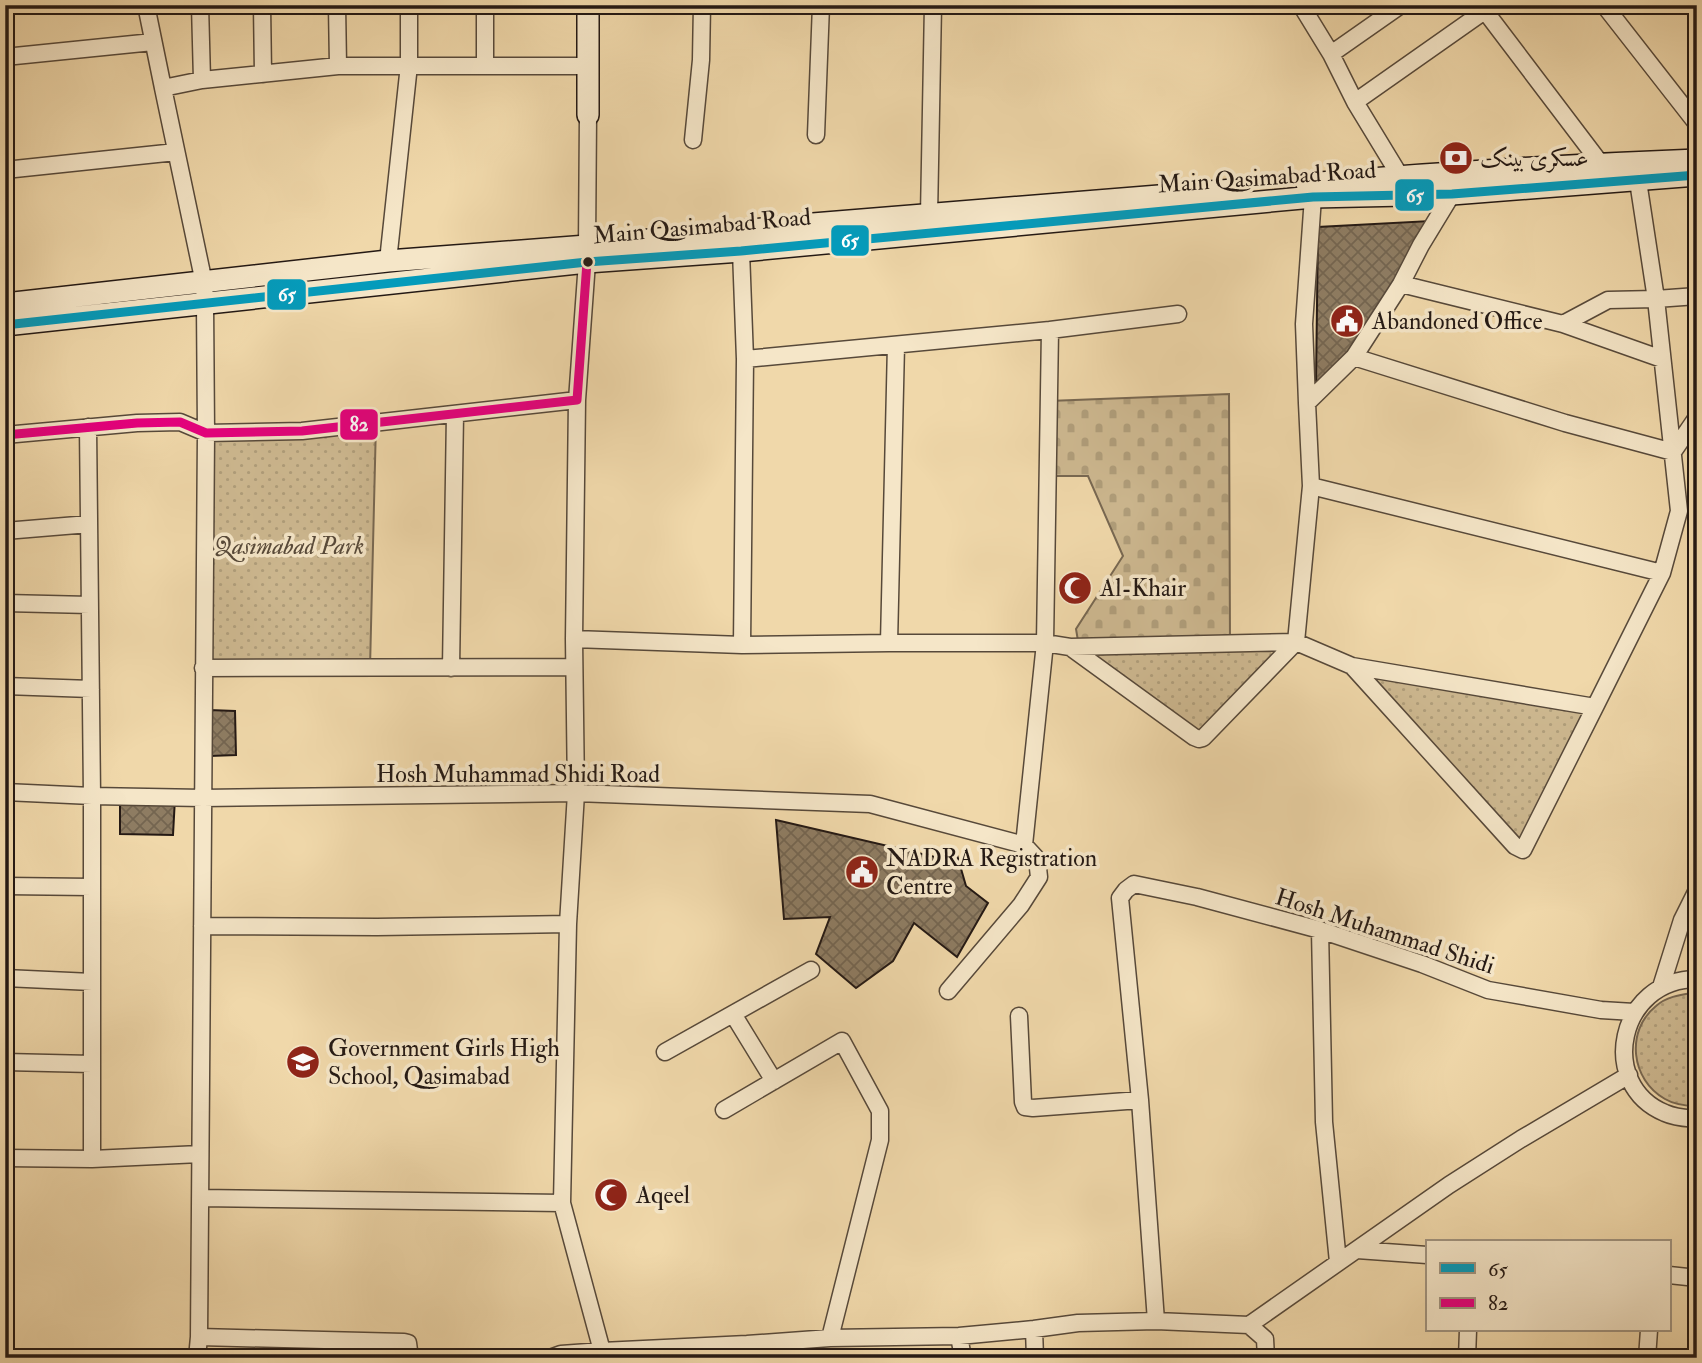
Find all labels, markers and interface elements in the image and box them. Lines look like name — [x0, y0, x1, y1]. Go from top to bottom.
bank icon: عسکری بینک — [1437, 139, 1475, 177]
place label: عسکری بینک — [1480, 143, 1589, 174]
street label: Main Qasimabad Road — [1157, 154, 1377, 201]
line badge: 65 — [1394, 178, 1435, 212]
text: 65 — [1406, 184, 1425, 208]
street label: Main Qasimabad Road — [592, 202, 812, 251]
line badge: 65 — [830, 224, 870, 257]
text: 65 — [841, 229, 860, 253]
unlabelled marker — [581, 255, 595, 269]
line badge: 65 — [266, 278, 307, 311]
text: 65 — [278, 283, 297, 307]
public building icon: Abandoned Office — [1328, 302, 1366, 340]
place label: Abandoned Office — [1371, 306, 1542, 337]
line badge: 82 — [339, 408, 379, 441]
text: 82 — [350, 413, 369, 437]
park label: Qasimabad Park — [214, 531, 364, 562]
mosque icon: Al-Khair — [1056, 569, 1094, 607]
place label: Al-Khair — [1099, 573, 1186, 604]
street label: Hosh Muhammad Shidi Road — [376, 759, 660, 790]
place label: NADRA Registration Centre — [886, 843, 1097, 902]
public building icon: NADRA Registration Centre — [843, 853, 881, 891]
street label: Hosh Muhammad Shidi — [1271, 881, 1498, 982]
place label: Government Girls High School, Qasimabad — [328, 1033, 560, 1092]
school or university icon: Government Girls High School, Qasimabad — [284, 1043, 322, 1081]
mosque icon: Aqeel — [592, 1176, 630, 1214]
place label: Aqeel — [635, 1180, 690, 1211]
legend — [1426, 1240, 1670, 1332]
text: 65 — [1488, 1256, 1509, 1283]
text: 82 — [1488, 1290, 1509, 1317]

